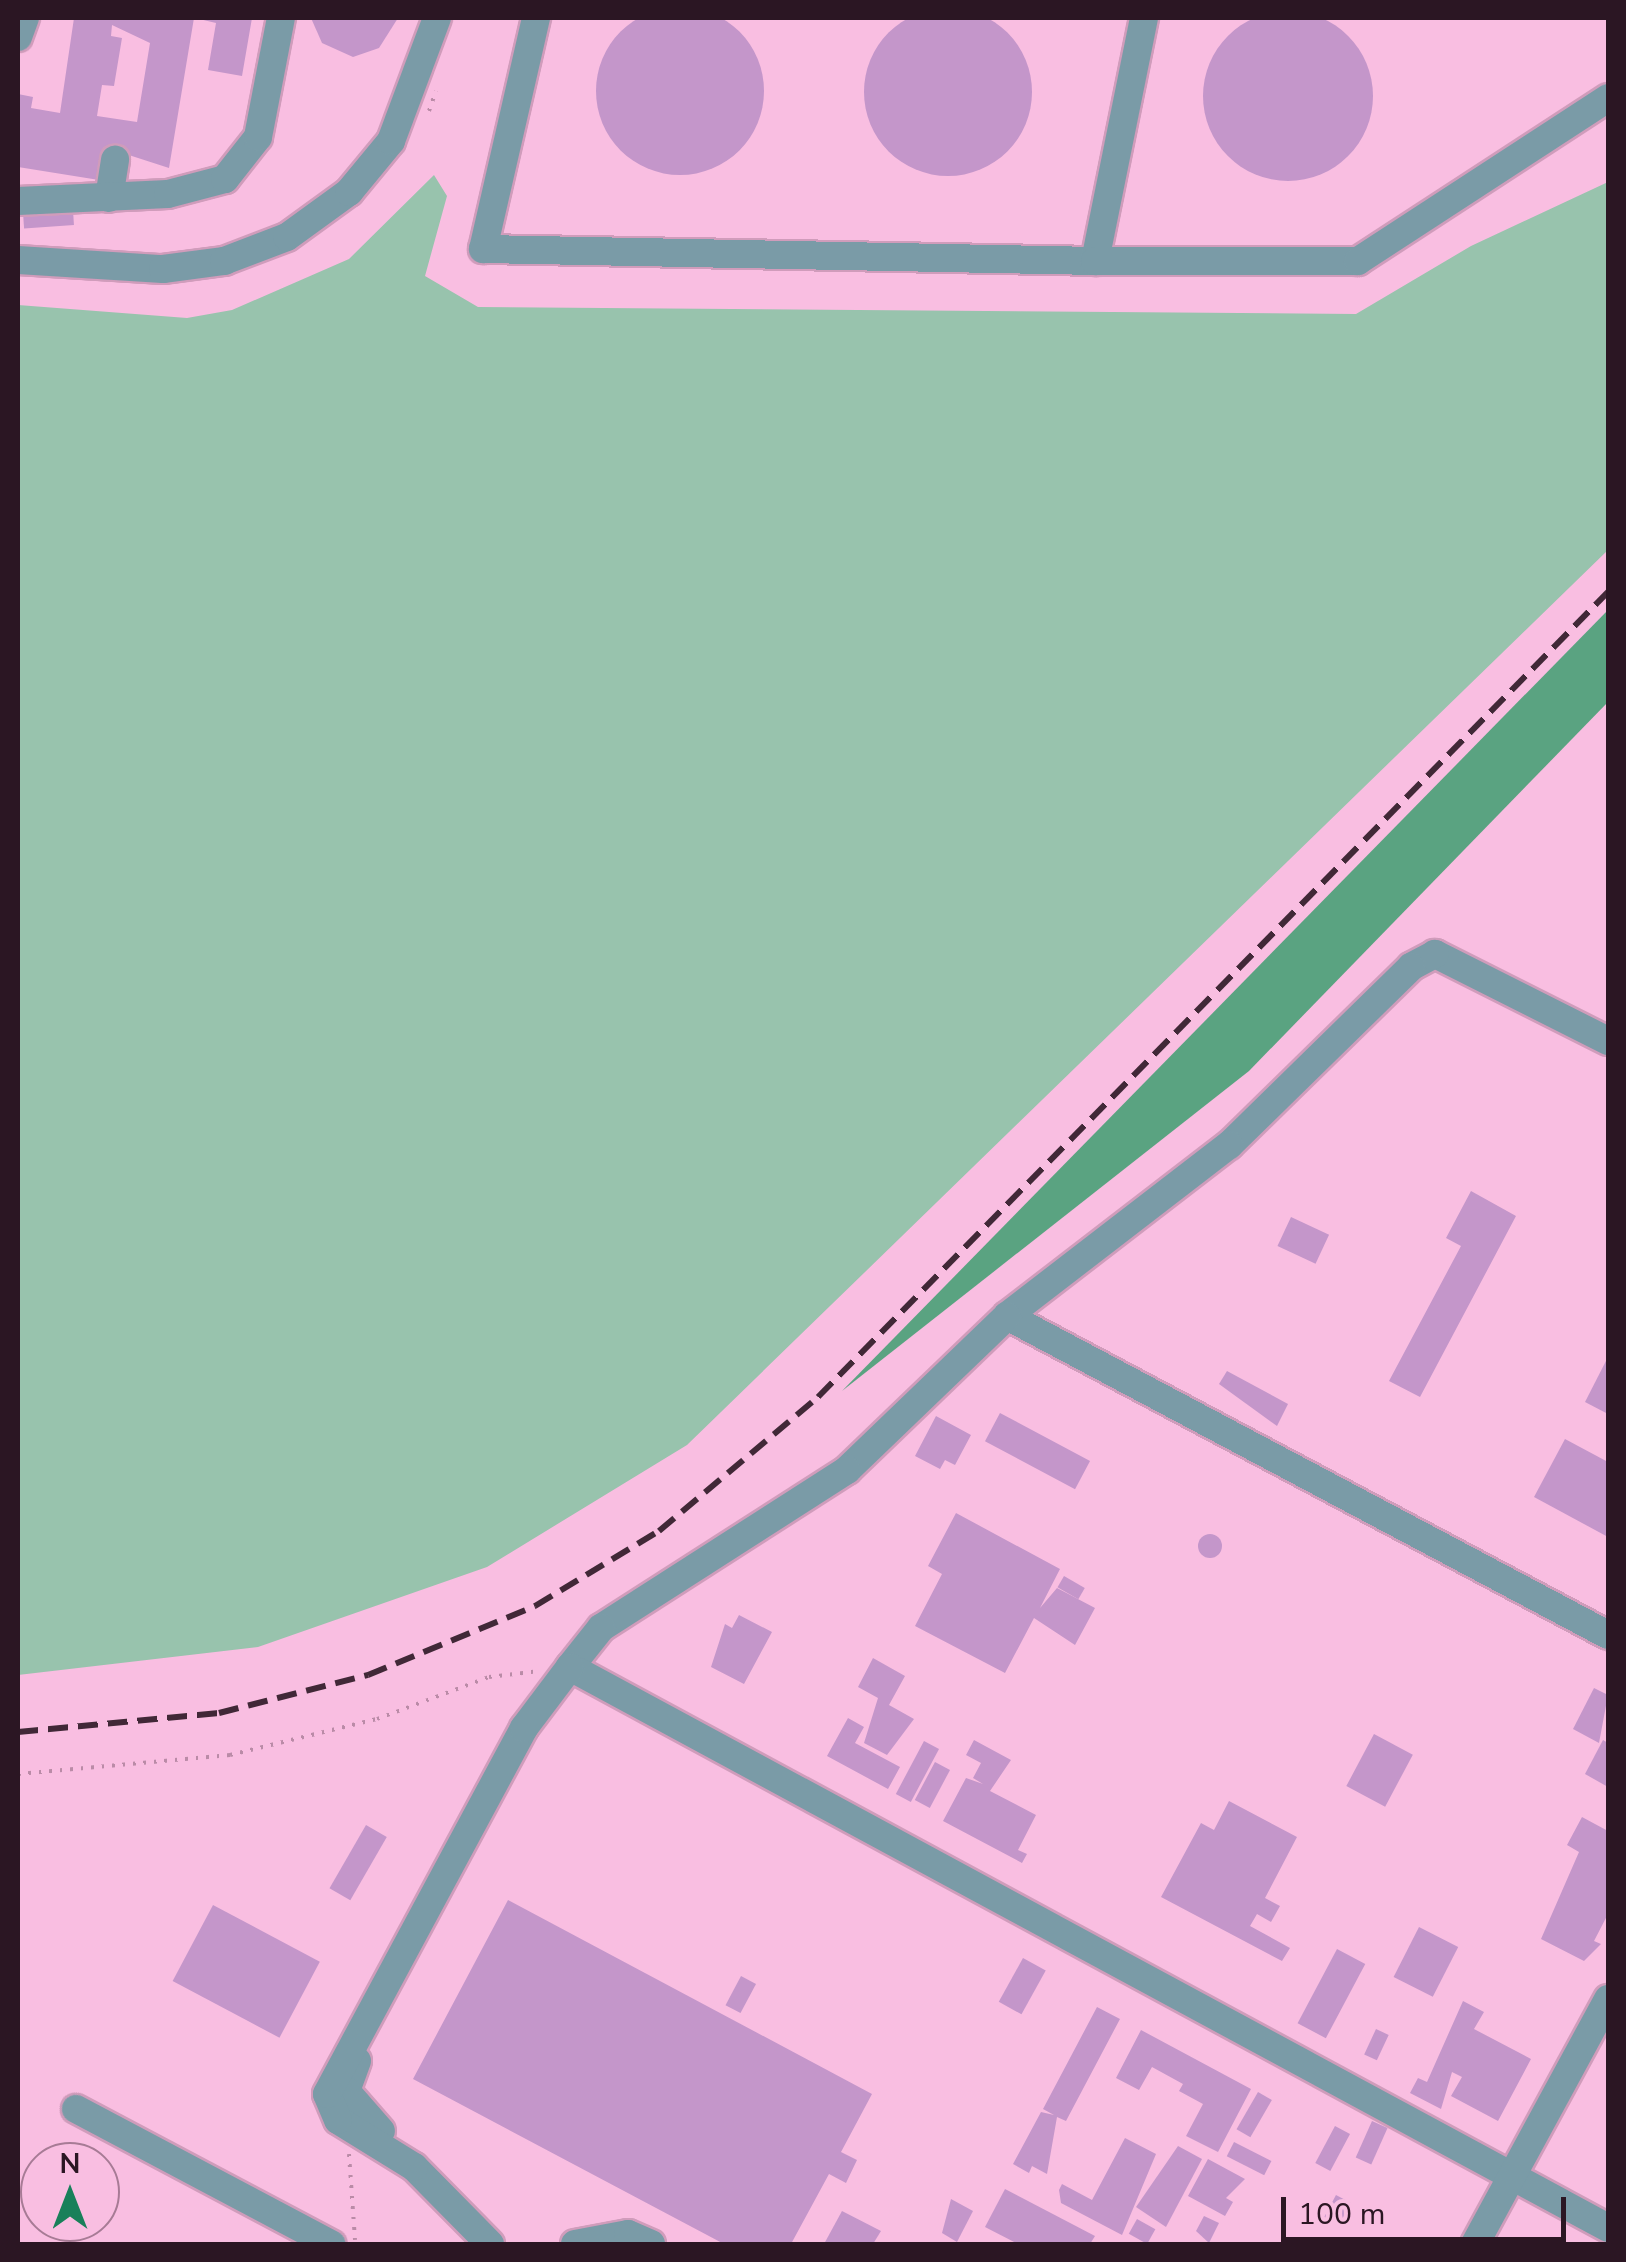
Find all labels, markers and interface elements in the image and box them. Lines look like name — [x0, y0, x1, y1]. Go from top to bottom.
north arrow — [20, 2142, 120, 2242]
text: N — [60, 2145, 80, 2183]
scale bar — [1286, 2177, 1571, 2239]
text: 100 m — [1298, 2194, 1385, 2235]

